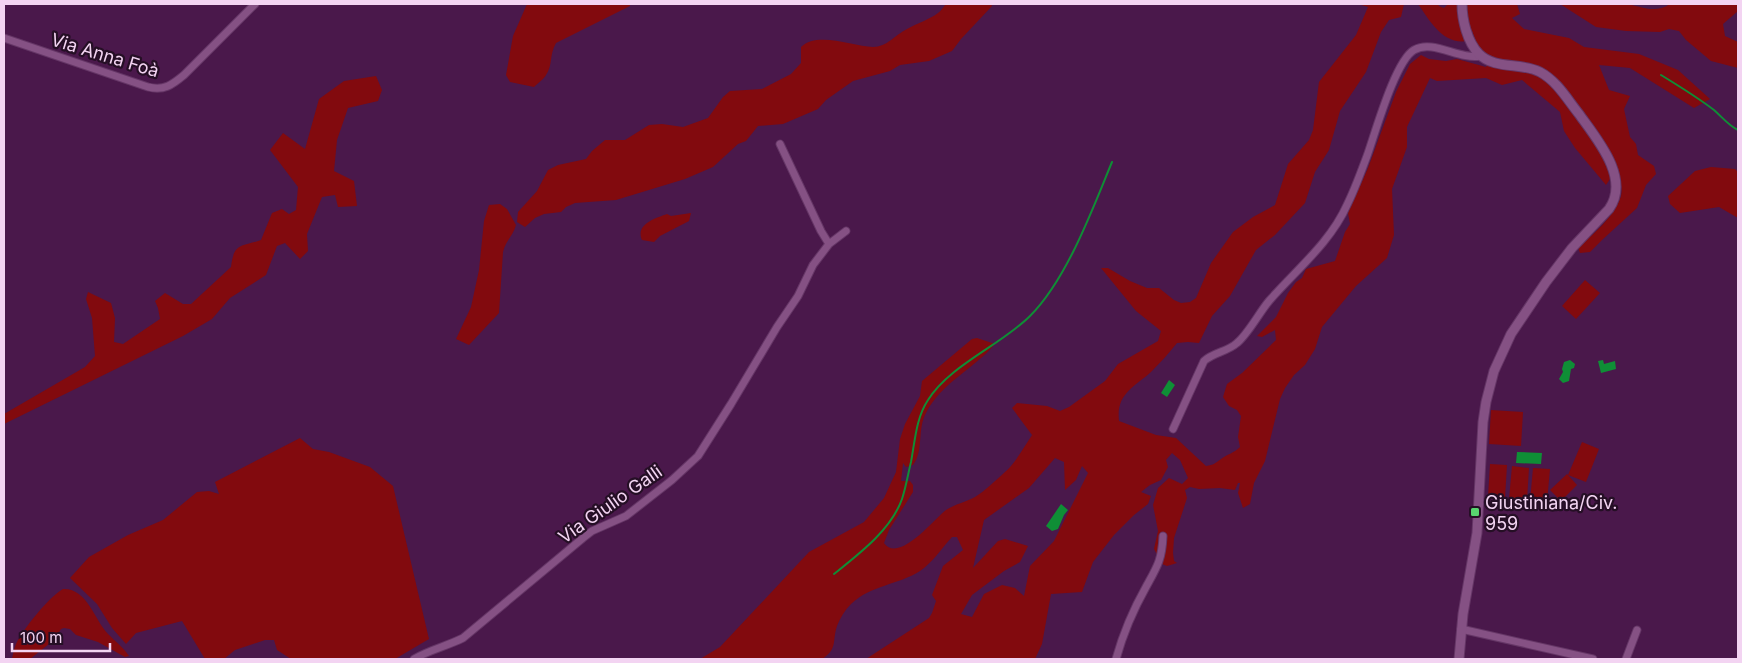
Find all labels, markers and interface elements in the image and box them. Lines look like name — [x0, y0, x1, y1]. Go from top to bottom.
street label: Via Anna Foà — [48, 29, 162, 81]
street label: Via Giulio Galli — [554, 461, 666, 547]
place label: Giustiniana/Civ. 959 — [1485, 492, 1618, 534]
marker: Giustiniana/Civ. 959 — [1469, 506, 1481, 518]
scale bar — [12, 620, 110, 652]
text: 100 m — [20, 628, 62, 647]

